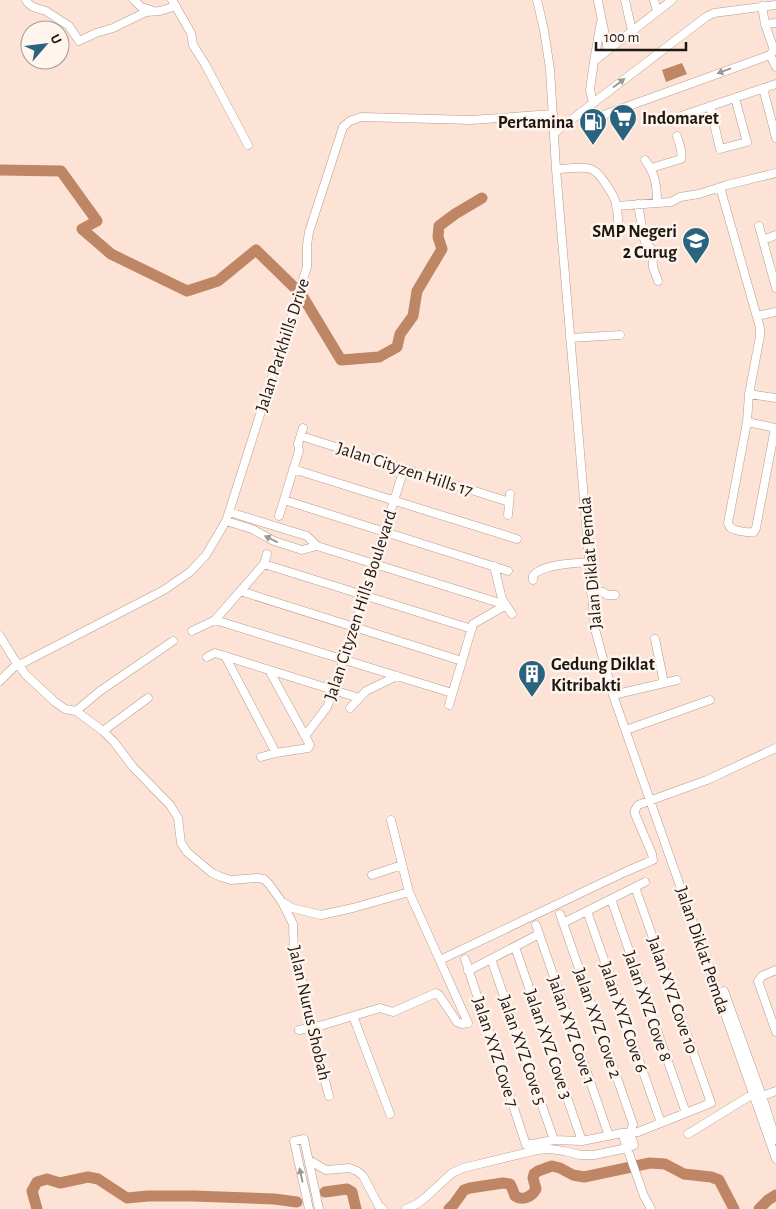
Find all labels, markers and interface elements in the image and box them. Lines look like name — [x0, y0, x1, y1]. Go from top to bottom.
north arrow — [20, 20, 70, 70]
scale bar — [596, 20, 686, 52]
text: 100 m — [604, 30, 639, 45]
text: U — [47, 32, 64, 47]
one-way arrow — [717, 68, 732, 75]
one-way arrow — [612, 78, 626, 88]
supermarket icon: Indomaret — [608, 103, 638, 142]
fuel station icon: Pertamina — [578, 107, 608, 146]
place label: Indomaret — [642, 110, 719, 128]
place label: Pertamina — [498, 114, 574, 132]
place label: SMP Negeri 2 Curug — [592, 223, 678, 262]
school or university icon: SMP Negeri 2 Curug — [681, 226, 711, 265]
street label: Jalan Parkhills Drive — [253, 276, 313, 414]
street label: Jalan Cityzen Hills 17 — [334, 439, 475, 500]
street label: Jalan Diklat Pemda — [576, 496, 606, 630]
street label: Jalan Cityzen Hills Boulevard — [322, 508, 400, 703]
one-way arrow — [264, 535, 279, 544]
place label: Gedung Diklat Kitribakti — [551, 656, 655, 695]
building icon: Gedung Diklat Kitribakti — [517, 659, 547, 698]
street label: Jalan Diklat Pemda — [672, 885, 732, 1016]
street label: Jalan XYZ Cove 10 — [644, 934, 701, 1056]
street label: Jalan Nurus Shobah — [285, 944, 333, 1082]
street label: Jalan XYZ Cove 8 — [620, 949, 674, 1064]
street label: Jalan XYZ Cove 6 — [596, 960, 650, 1075]
street label: Jalan XYZ Cove 2 — [570, 966, 624, 1081]
street label: Jalan XYZ Cove 1 — [544, 974, 598, 1087]
street label: Jalan XYZ Cove 3 — [521, 987, 575, 1101]
street label: Jalan XYZ Cove 5 — [495, 993, 549, 1108]
street label: Jalan XYZ Cove 7 — [469, 995, 521, 1110]
one-way arrow — [297, 1167, 305, 1183]

